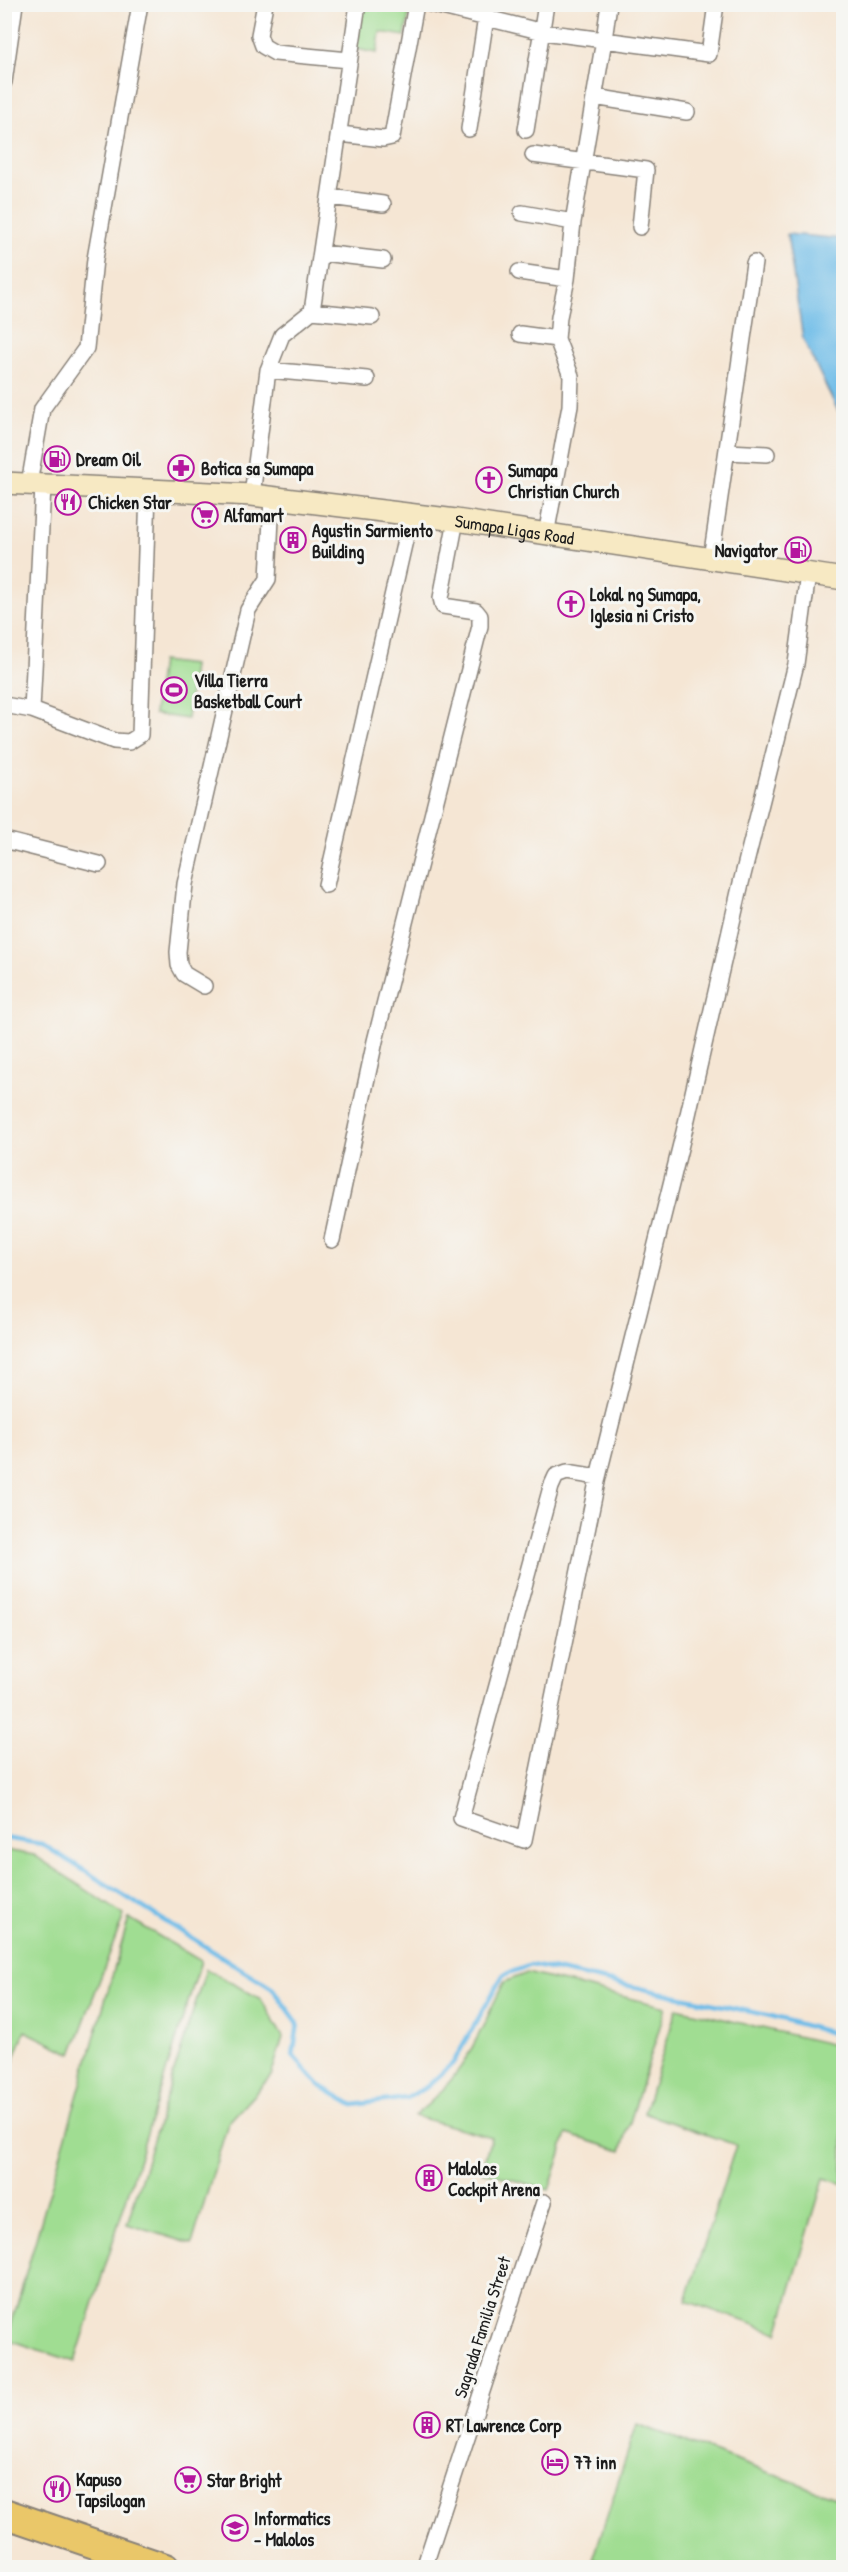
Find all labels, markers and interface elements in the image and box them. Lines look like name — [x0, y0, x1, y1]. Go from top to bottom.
fuel station icon: Dream Oil — [42, 444, 72, 474]
place label: Dream Oil — [76, 447, 142, 472]
pharmacy icon: Botica sa Sumapa — [166, 453, 196, 483]
place label: Botica sa Sumapa — [201, 456, 314, 482]
place label: Sumapa Christian Church — [508, 458, 619, 504]
church icon: Sumapa Christian Church — [474, 465, 504, 495]
restaurant icon: Chicken Star — [53, 487, 83, 517]
place label: Chicken Star — [88, 490, 172, 515]
supermarket icon: Alfamart — [190, 500, 220, 530]
place label: Alfamart — [224, 503, 284, 528]
street label: Sumapa Ligas Road — [453, 508, 576, 550]
place label: Agustin Sarmiento Building — [312, 518, 433, 565]
building icon: Agustin Sarmiento Building — [278, 525, 308, 555]
fuel station icon: Navigator — [783, 535, 813, 565]
place label: Navigator — [715, 538, 778, 564]
place label: Lokal ng Sumapa, Iglesia ni Cristo — [590, 582, 701, 629]
church icon: Lokal ng Sumapa, Iglesia ni Cristo — [556, 589, 586, 619]
place label: Villa Tierra Basketball Court — [194, 668, 303, 714]
sports icon: Villa Tierra Basketball Court — [159, 675, 189, 705]
place label: Malolos Cockpit Arena — [448, 2156, 541, 2203]
building icon: Malolos Cockpit Arena — [414, 2163, 444, 2193]
street label: Sagrada Familia Street — [447, 2252, 517, 2401]
building icon: RT Lawrence Corp — [412, 2410, 442, 2440]
place label: RT Lawrence Corp — [446, 2413, 561, 2439]
hotel icon: 77 inn — [540, 2447, 570, 2477]
place label: 77 inn — [573, 2450, 616, 2475]
supermarket icon: Star Bright — [173, 2465, 203, 2495]
place label: Kapuso Tapsilogan — [75, 2467, 145, 2514]
place label: Star Bright — [207, 2468, 282, 2494]
restaurant icon: Kapuso Tapsilogan — [42, 2474, 72, 2504]
place label: Informatics - Malolos — [254, 2506, 331, 2552]
school or university icon: Informatics - Malolos — [220, 2513, 250, 2543]

